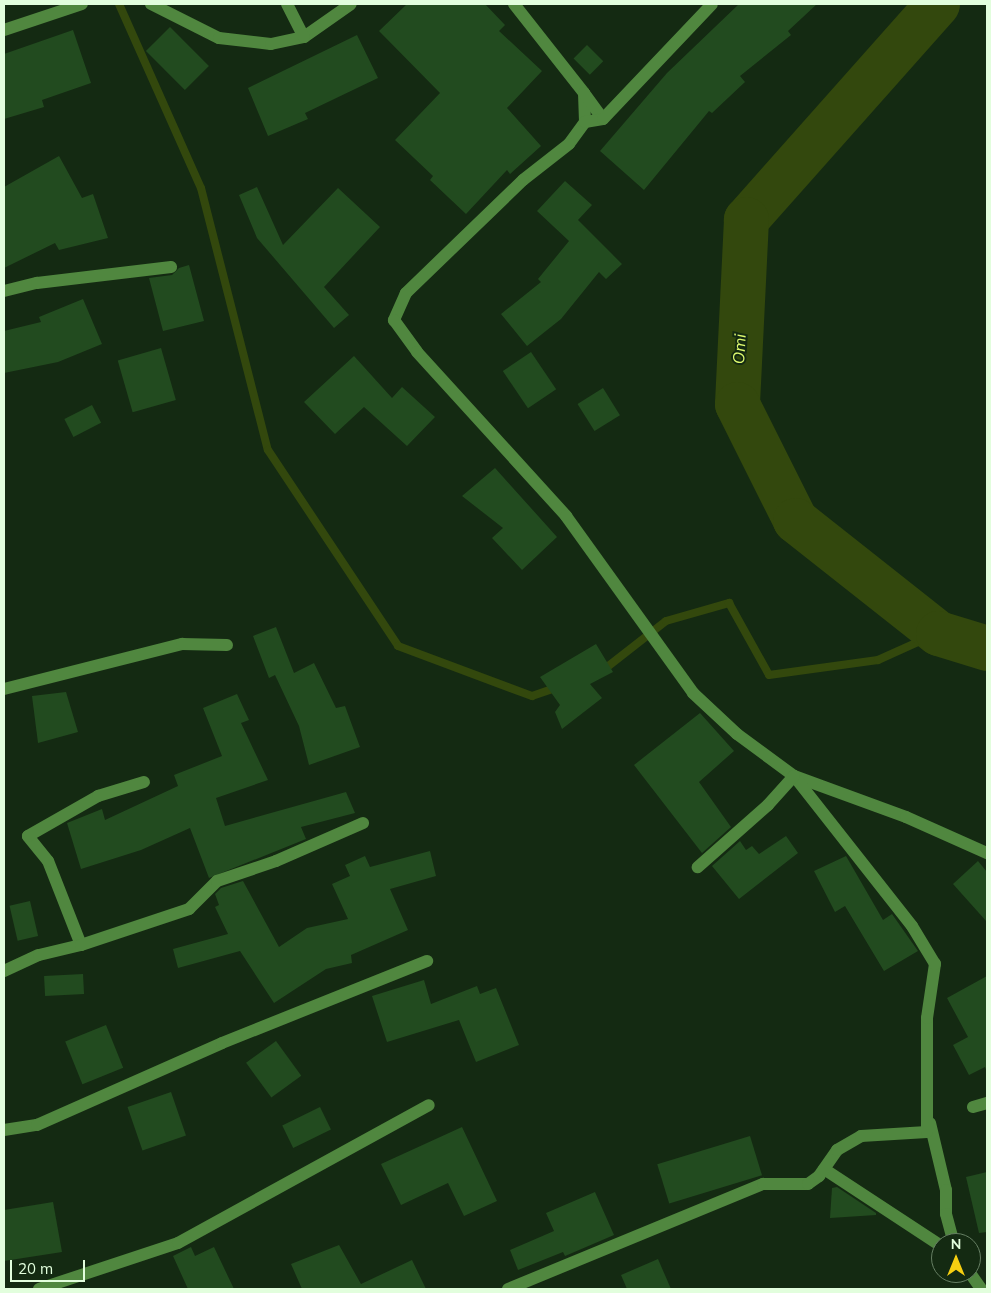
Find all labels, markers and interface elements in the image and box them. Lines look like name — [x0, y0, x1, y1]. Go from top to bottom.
water label: Omi — [729, 333, 749, 365]
north arrow — [931, 1233, 981, 1283]
text: N — [951, 1235, 961, 1253]
scale bar — [12, 1250, 88, 1282]
text: 20 m — [18, 1259, 53, 1278]

